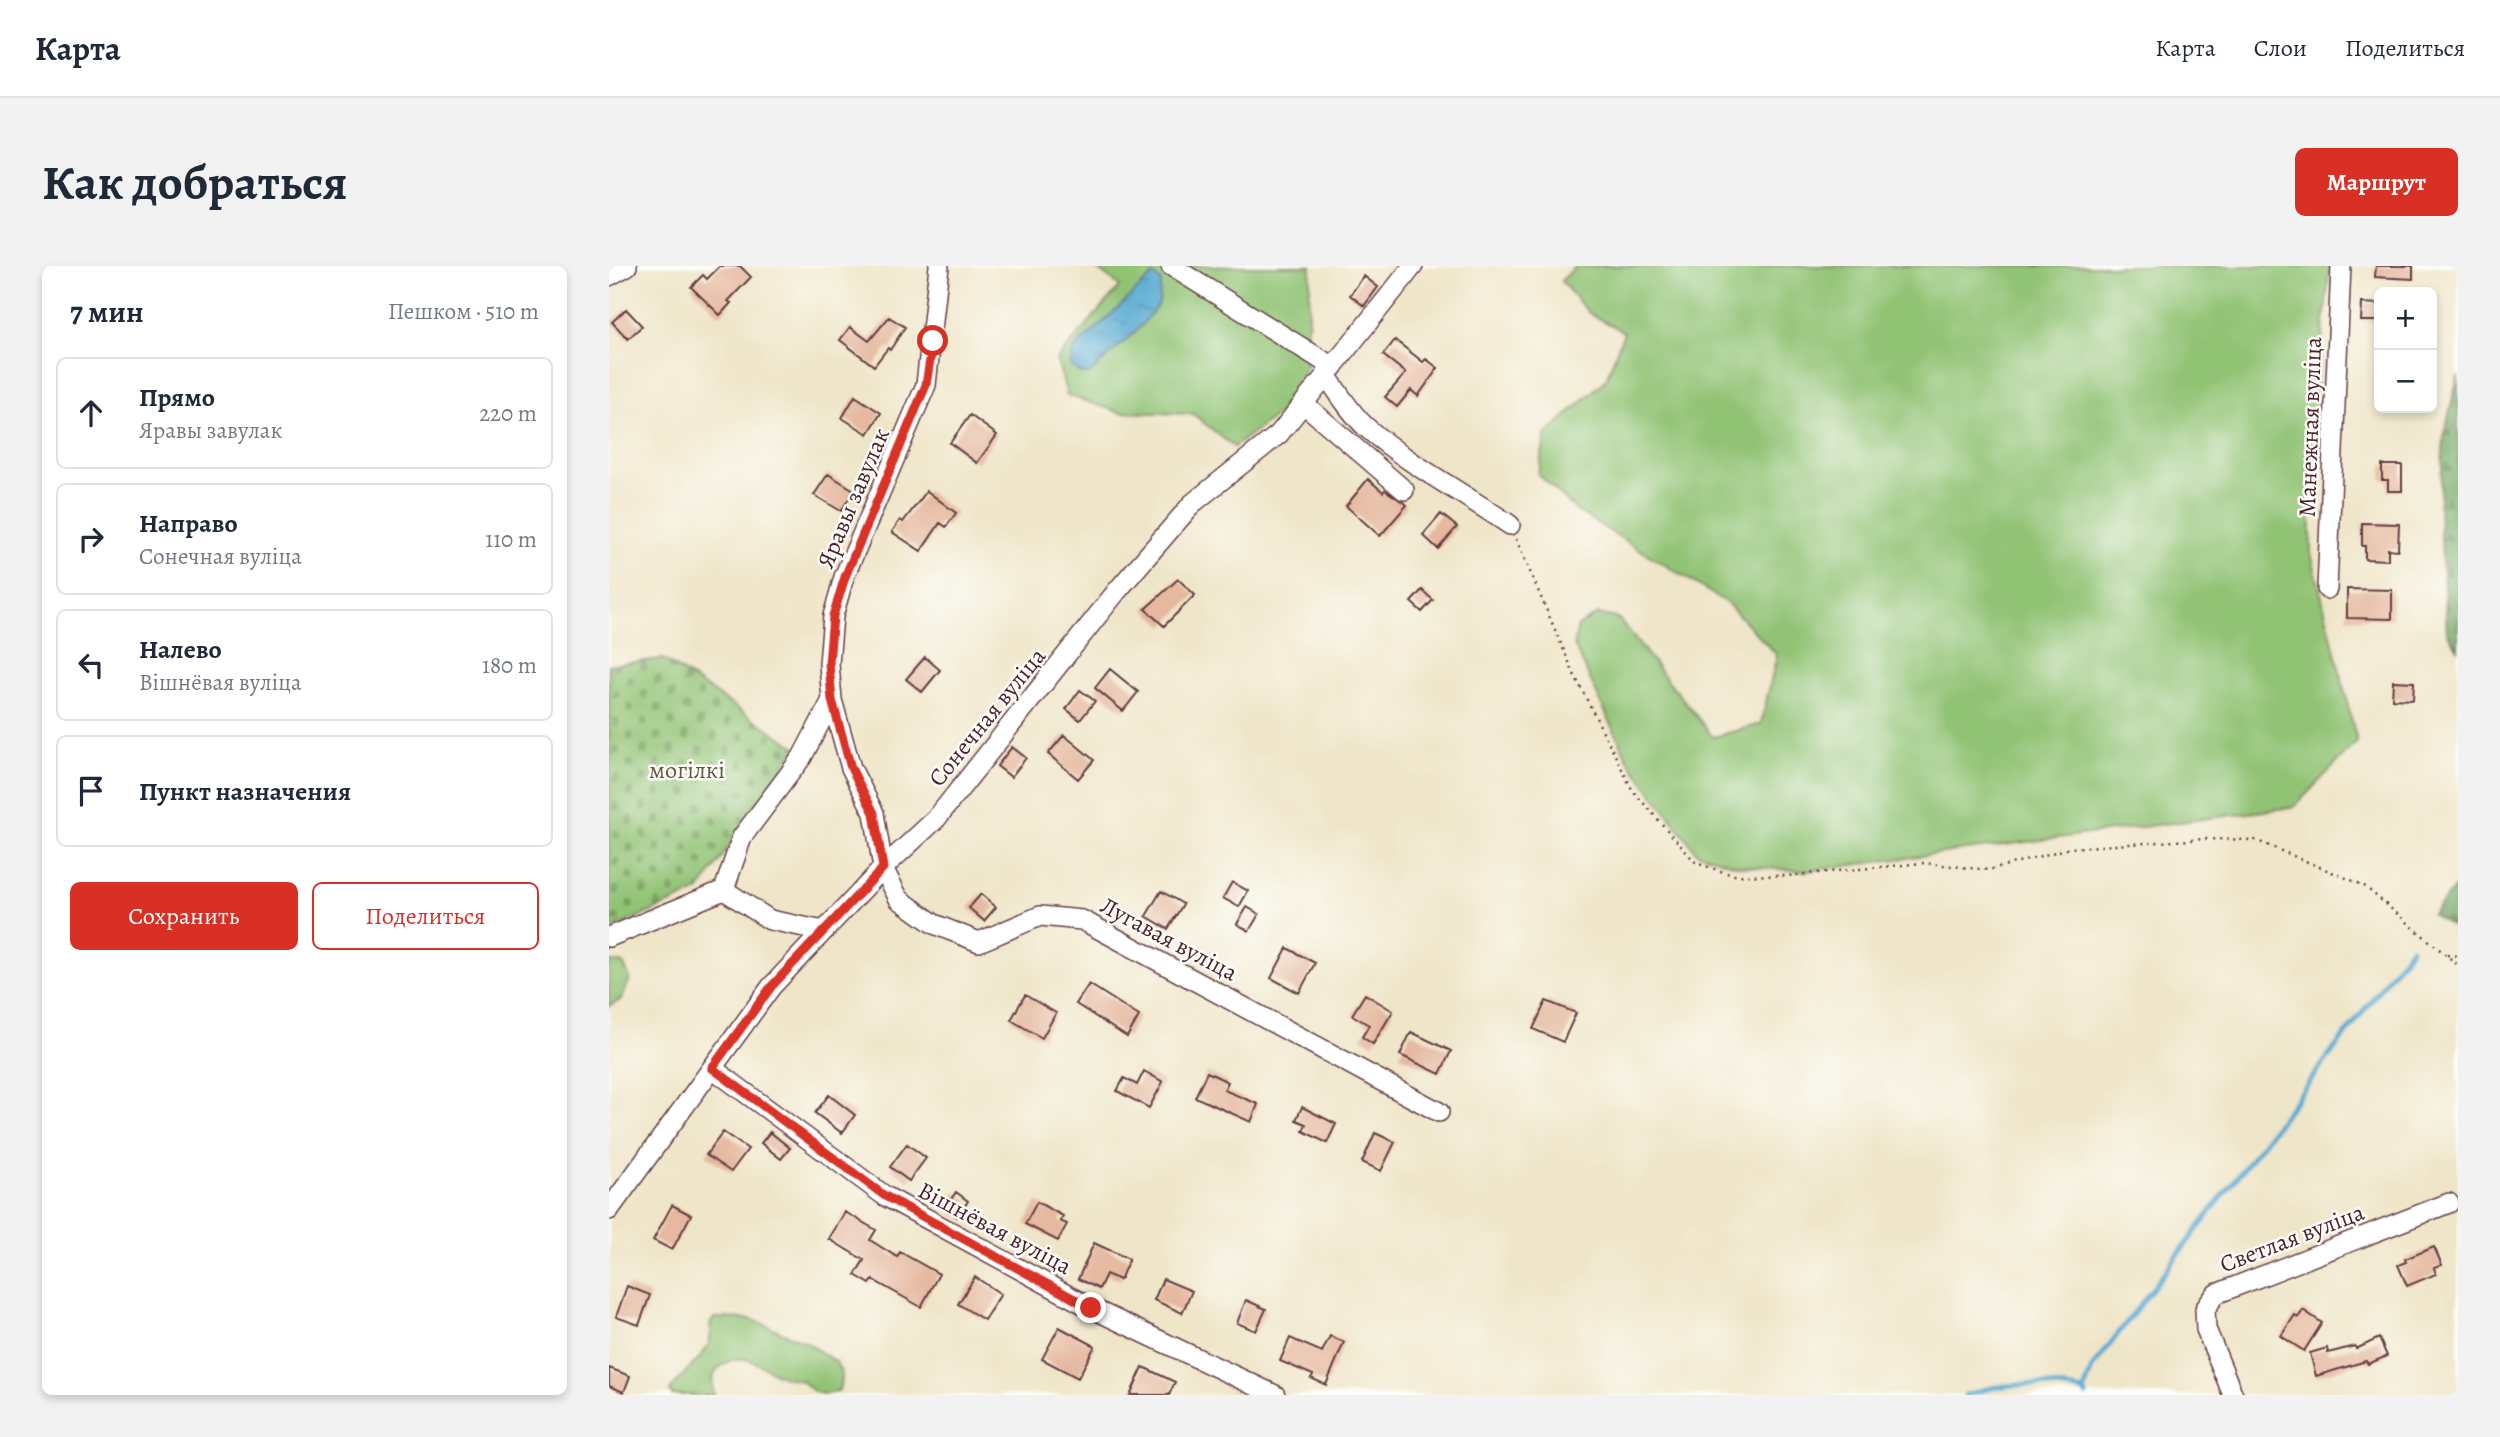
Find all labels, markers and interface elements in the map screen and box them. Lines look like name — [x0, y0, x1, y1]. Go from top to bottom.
text: Карта — [35, 26, 121, 71]
text: Карта — [2155, 32, 2216, 64]
text: Слои — [2254, 32, 2307, 64]
text: Поделиться — [2345, 32, 2465, 64]
button: Маршрут — [2295, 148, 2458, 216]
text: Как добраться — [42, 149, 348, 216]
map controls — [2374, 287, 2437, 413]
button: + — [2374, 287, 2437, 350]
text: 7 мин — [70, 292, 144, 332]
text: Пешком · 510 m — [388, 296, 539, 327]
route start — [917, 325, 948, 356]
street label: Манежная вуліца — [2291, 336, 2329, 518]
button: − — [2374, 350, 2437, 413]
text: Прямо — [139, 380, 215, 415]
icon: ahead — [72, 394, 110, 432]
text: 220 m — [479, 398, 537, 429]
text: Яравы завулак — [139, 415, 282, 446]
street label: Яравы завулак — [809, 423, 897, 573]
text: Направо — [139, 506, 238, 541]
icon: right — [72, 520, 110, 558]
text: 110 m — [485, 524, 537, 555]
text: Сонечная вуліца — [139, 541, 302, 572]
text: Налево — [139, 632, 222, 667]
street label: Сонечная вуліца — [921, 641, 1053, 793]
icon: left — [72, 646, 110, 684]
text: 180 m — [482, 650, 537, 681]
text: Вішнёвая вуліца — [139, 667, 302, 698]
park label: могілкі — [649, 754, 725, 786]
icon: arrive — [72, 772, 110, 810]
text: Пункт назначения — [139, 774, 351, 809]
button: Сохранить — [70, 882, 298, 950]
button: Поделиться — [312, 882, 539, 950]
street label: Лугавая вуліца — [1095, 889, 1243, 989]
street label: Вішнёвая вуліца — [913, 1174, 1077, 1282]
street label: Светлая вуліца — [2215, 1196, 2369, 1280]
route end — [1075, 1292, 1106, 1323]

